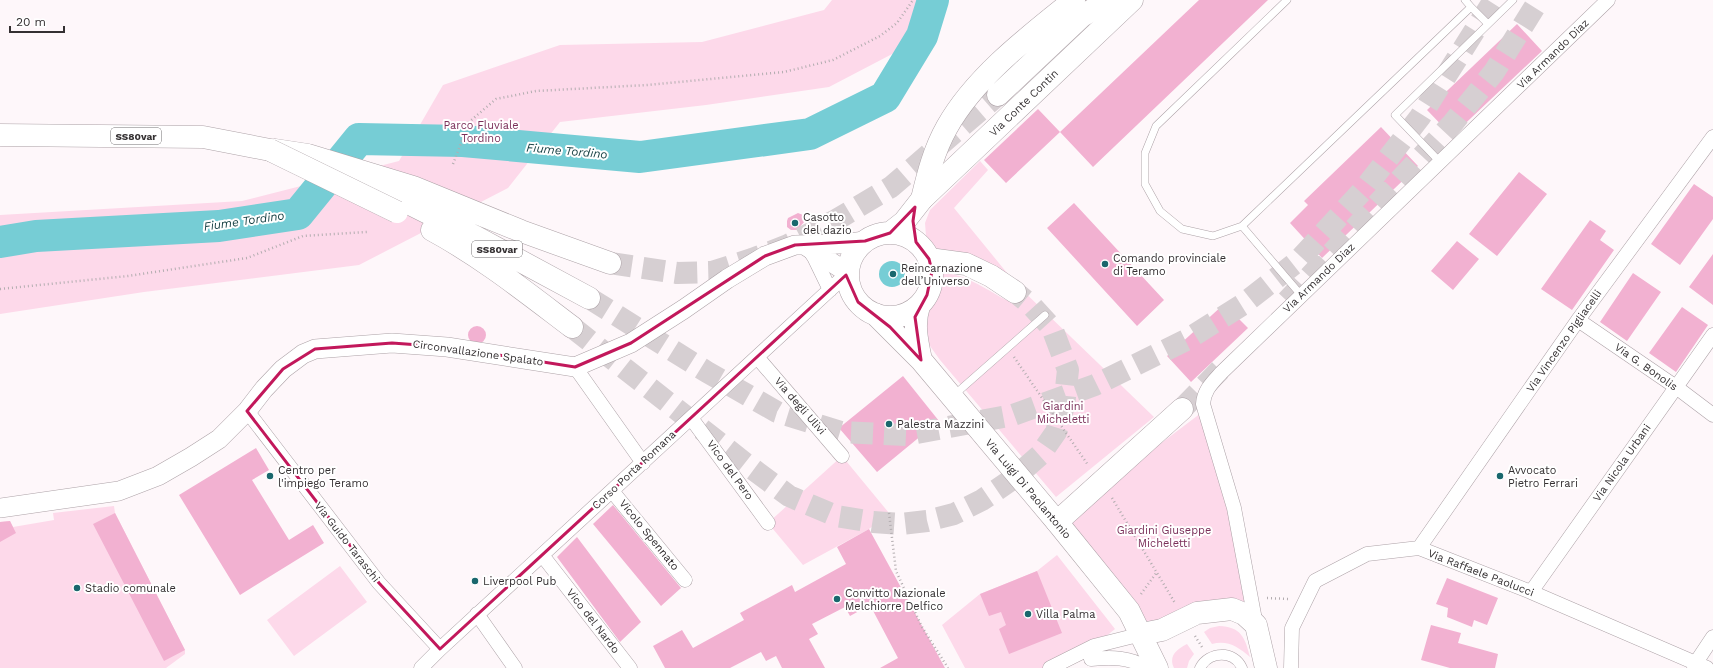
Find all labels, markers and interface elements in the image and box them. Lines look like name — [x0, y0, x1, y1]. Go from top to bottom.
scale bar — [10, 8, 64, 34]
text: 20 m — [16, 15, 46, 29]
street label: Via Armando Diaz — [1514, 16, 1592, 92]
street label: Via Conte Contin — [987, 67, 1061, 139]
park label: Parco Fluviale Tordino — [443, 119, 519, 145]
road number: SS80var — [111, 128, 161, 144]
water label: Fiume Tordino — [526, 140, 608, 162]
water label: Fiume Tordino — [203, 208, 285, 234]
place label: Casotto del dazio — [803, 211, 852, 237]
marker: Casotto del dazio — [790, 218, 800, 228]
street label: Via Armando Diaz — [1280, 240, 1358, 316]
road number: SS80var — [472, 241, 522, 257]
place label: Comando provinciale di Teramo — [1113, 252, 1226, 278]
marker: Comando provinciale di Teramo — [1100, 259, 1110, 269]
place label: Reincarnazione dell’Universo — [901, 262, 983, 288]
marker: Reincarnazione dell’Universo — [888, 269, 898, 279]
street label: Via Vincenzo Pigliacelli — [1524, 287, 1604, 395]
street label: Circonvallazione Spalato — [412, 337, 544, 369]
street label: Via G. Bonolis — [1612, 341, 1680, 394]
street label: Via degli Ulivi — [772, 375, 828, 437]
park label: Giardini Micheletti — [1037, 400, 1089, 426]
place label: Palestra Mazzini — [897, 418, 984, 431]
marker: Palestra Mazzini — [884, 419, 894, 429]
street label: Via Nicola Urbani — [1590, 422, 1654, 504]
street label: Corso Porta Romana — [589, 428, 679, 512]
street label: Via Luigi Di Paolantonio — [982, 436, 1074, 542]
street label: Vico del Pero — [704, 438, 756, 502]
place label: Centro per l'impiego Teramo — [278, 464, 369, 490]
place label: Avvocato Pietro Ferrari — [1508, 464, 1578, 490]
marker: Centro per l'impiego Teramo — [265, 471, 275, 481]
marker: Avvocato Pietro Ferrari — [1495, 471, 1505, 481]
street label: Vicolo Spennato — [616, 497, 682, 573]
street label: Via Guido Taraschi — [312, 499, 382, 585]
park label: Giardini Giuseppe Micheletti — [1117, 524, 1211, 550]
street label: Via Raffaele Paolucci — [1426, 547, 1536, 599]
place label: Liverpool Pub — [483, 575, 556, 588]
marker: Liverpool Pub — [470, 576, 480, 586]
place label: Stadio comunale — [85, 582, 176, 595]
marker: Stadio comunale — [72, 583, 82, 593]
street label: Vico del Nardo — [564, 586, 622, 656]
place label: Convitto Nazionale Melchiorre Delfico — [845, 587, 946, 613]
marker: Convitto Nazionale Melchiorre Delfico — [832, 594, 842, 604]
place label: Villa Palma — [1036, 608, 1096, 621]
marker: Villa Palma — [1023, 609, 1033, 619]

